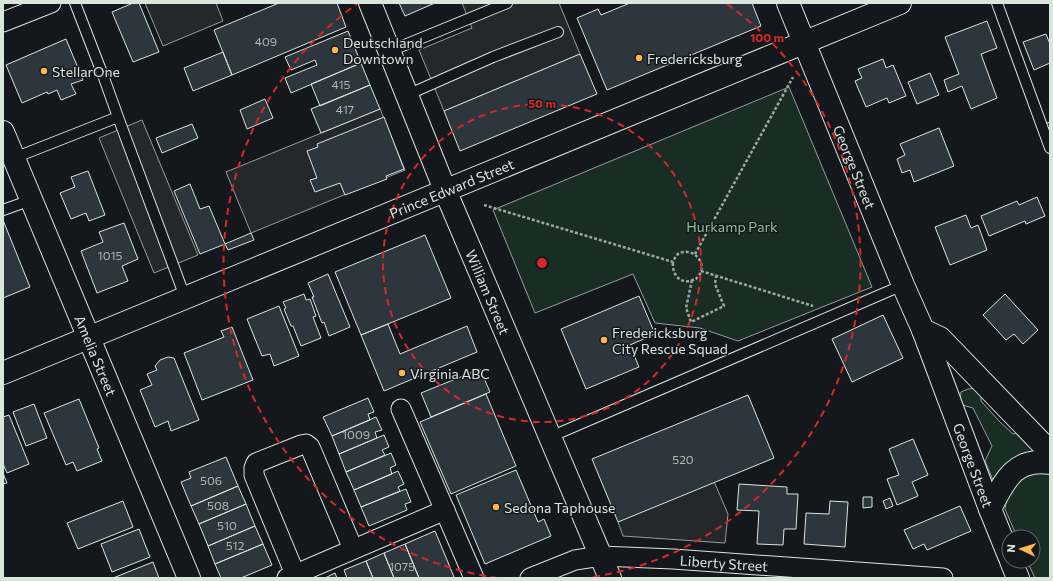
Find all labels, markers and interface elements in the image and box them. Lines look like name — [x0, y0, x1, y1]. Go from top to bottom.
text: 100 m — [750, 30, 784, 44]
house number: 409 — [255, 34, 277, 48]
place label: Deutschland Downtown — [343, 34, 423, 67]
marker: Deutschland Downtown — [330, 45, 340, 55]
place label: Fredericksburg — [647, 50, 743, 67]
marker: Fredericksburg — [634, 53, 644, 63]
place label: StellarOne — [52, 63, 120, 80]
marker: StellarOne — [39, 66, 49, 76]
house number: 415 — [332, 77, 351, 91]
text: 50 m — [528, 96, 556, 110]
house number: 417 — [336, 102, 354, 116]
street label: George Street — [830, 123, 880, 211]
street label: Prince Edward Street — [386, 155, 517, 221]
park label: Hurkamp Park — [686, 218, 778, 235]
street label: William Street — [463, 247, 514, 337]
house number: 1015 — [98, 248, 123, 262]
centre of rings — [535, 256, 549, 270]
street label: Amelia Street — [72, 312, 121, 399]
place label: Fredericksburg City Rescue Squad — [612, 324, 728, 357]
marker: Fredericksburg City Rescue Squad — [599, 335, 609, 345]
place label: Virginia ABC — [410, 365, 490, 382]
marker: Virginia ABC — [397, 368, 407, 378]
street label: George Street — [950, 421, 997, 510]
house number: 1009 — [342, 427, 370, 441]
house number: 520 — [672, 452, 694, 466]
house number: 506 — [200, 473, 222, 487]
house number: 508 — [207, 498, 229, 512]
place label: Sedona Taphouse — [504, 499, 615, 516]
marker: Sedona Taphouse — [491, 502, 501, 512]
house number: 510 — [217, 518, 237, 532]
north arrow — [1001, 529, 1041, 569]
house number: 512 — [226, 538, 245, 552]
text: N — [1004, 544, 1017, 553]
street label: Liberty Street — [679, 551, 769, 574]
house number: 1075 — [389, 559, 415, 573]

